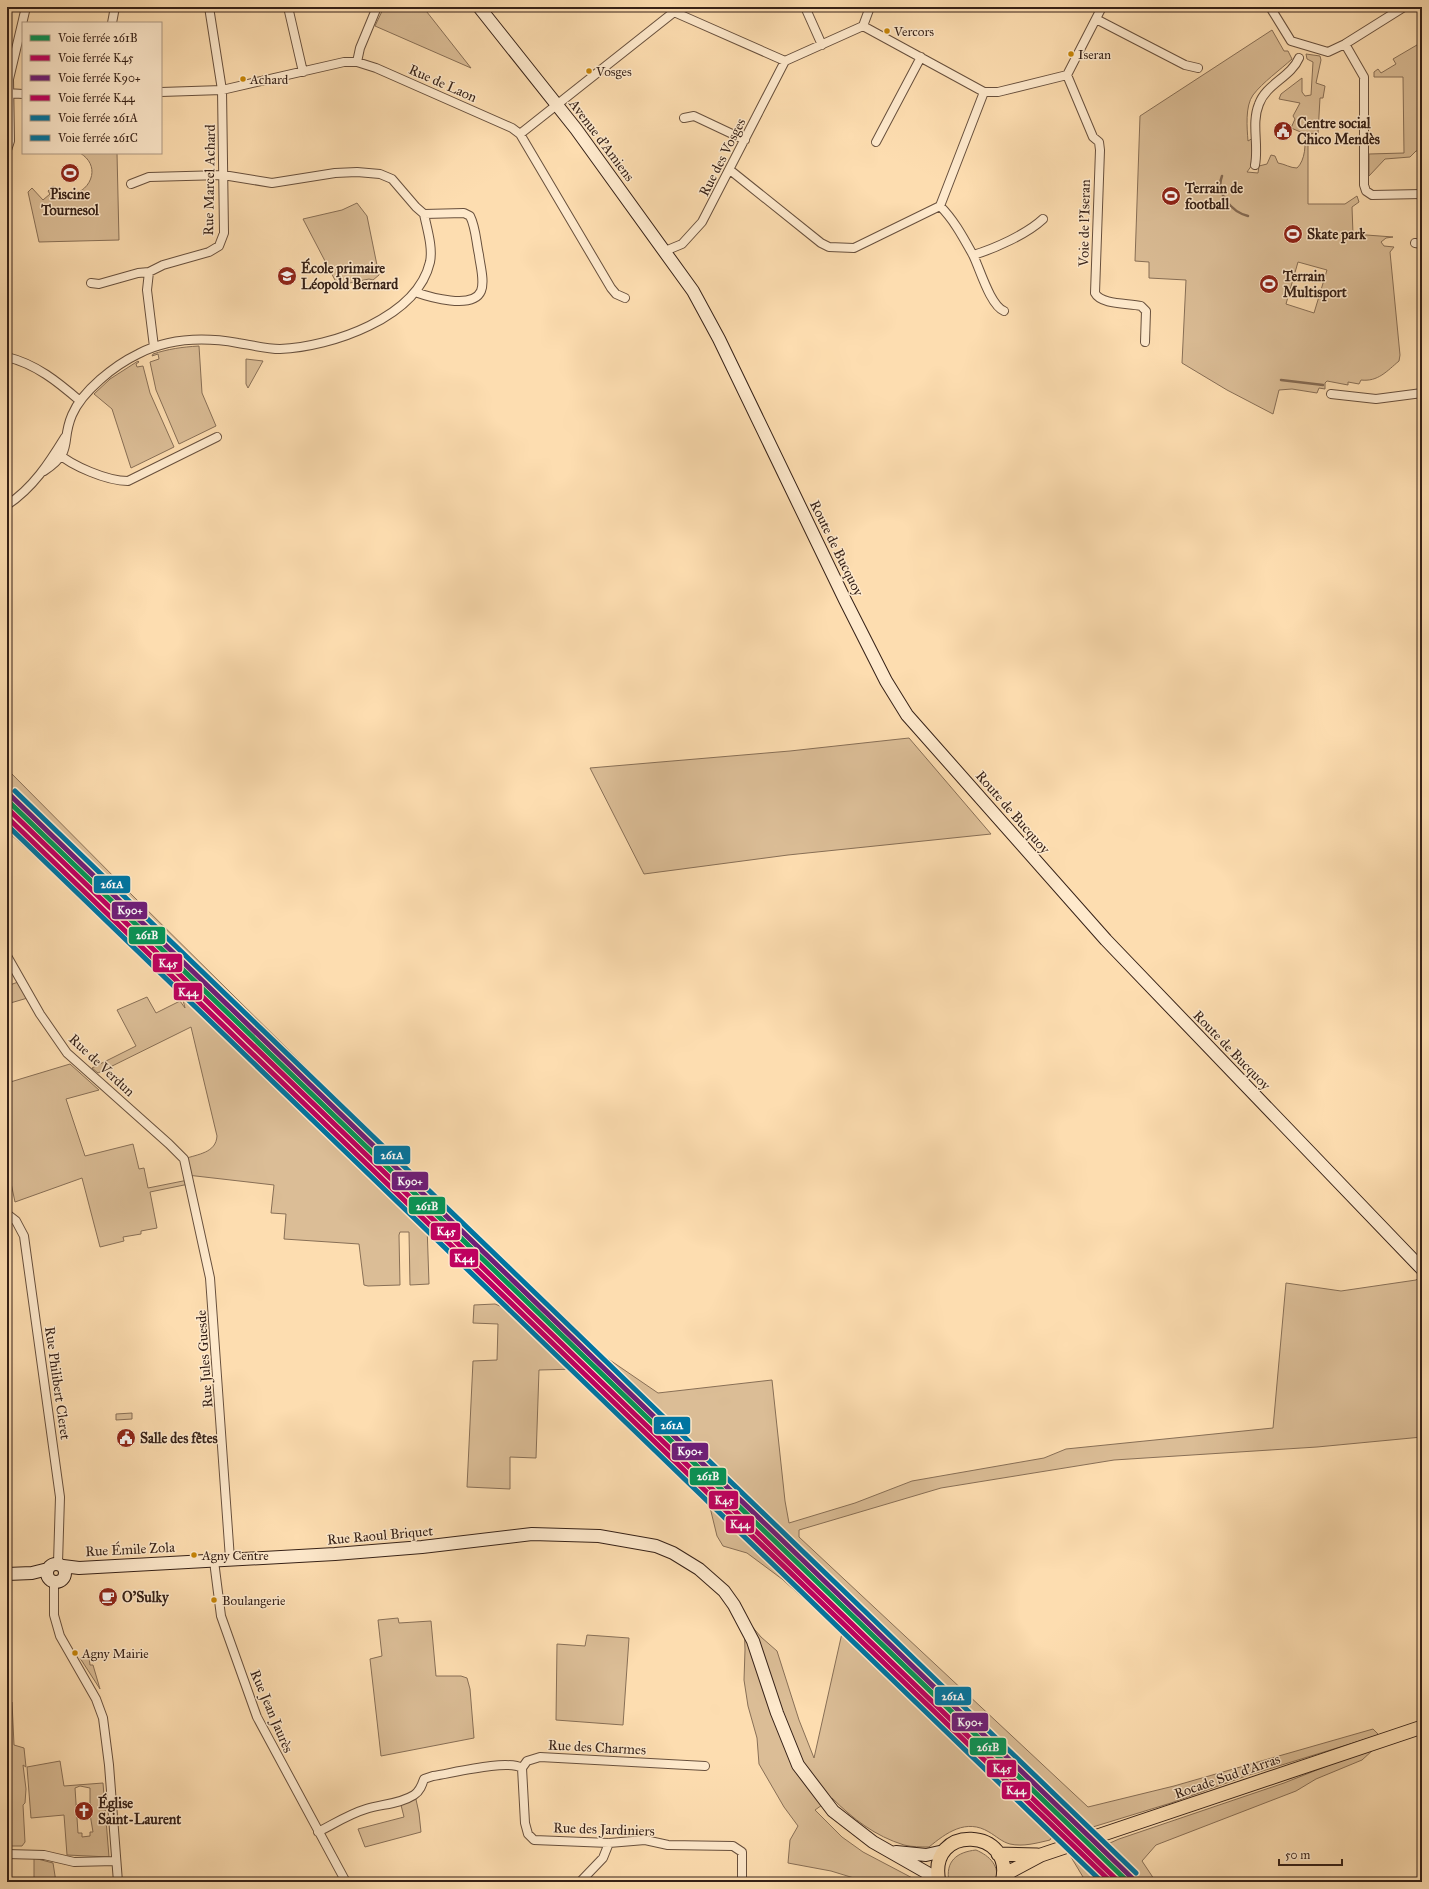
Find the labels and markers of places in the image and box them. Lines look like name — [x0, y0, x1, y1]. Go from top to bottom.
place label: Vercors — [893, 24, 934, 40]
marker: Vercors — [882, 26, 892, 36]
place label: Iseran — [1078, 47, 1111, 63]
marker: Iseran — [1066, 49, 1076, 59]
place label: Vosges — [595, 64, 632, 80]
marker: Vosges — [584, 66, 594, 76]
place label: Achard — [249, 72, 289, 88]
marker: Achard — [238, 74, 248, 84]
place label: Centre social Chico Mendès — [1297, 115, 1380, 148]
public building icon: Centre social Chico Mendès — [1272, 120, 1294, 142]
sports icon: Piscine Tournesol — [59, 162, 81, 184]
place label: Terrain de football — [1184, 180, 1243, 213]
sports icon: Terrain de football — [1160, 185, 1182, 207]
place label: Piscine Tournesol — [40, 186, 100, 219]
sports icon: Skate park — [1282, 223, 1304, 245]
place label: Skate park — [1307, 226, 1366, 244]
place label: École primaire Léopold Bernard — [301, 258, 399, 294]
school or university icon: École primaire Léopold Bernard — [276, 265, 298, 287]
place label: Terrain Multisport — [1282, 268, 1347, 302]
sports icon: Terrain Multisport — [1258, 273, 1280, 295]
public building icon: Salle des fêtes — [115, 1427, 137, 1449]
place label: Salle des fêtes — [140, 1430, 218, 1447]
place label: Agny Centre — [201, 1548, 269, 1564]
marker: Agny Centre — [189, 1550, 199, 1560]
cafe icon: O'Sulky — [97, 1586, 119, 1608]
place label: O'Sulky — [122, 1589, 170, 1607]
place label: Boulangerie — [222, 1593, 286, 1609]
marker: Boulangerie — [209, 1595, 219, 1605]
place label: Agny Mairie — [81, 1646, 149, 1662]
marker: Agny Mairie — [70, 1648, 80, 1658]
place label: Église Saint-Laurent — [98, 1793, 181, 1828]
church icon: Église Saint-Laurent — [73, 1800, 95, 1822]

